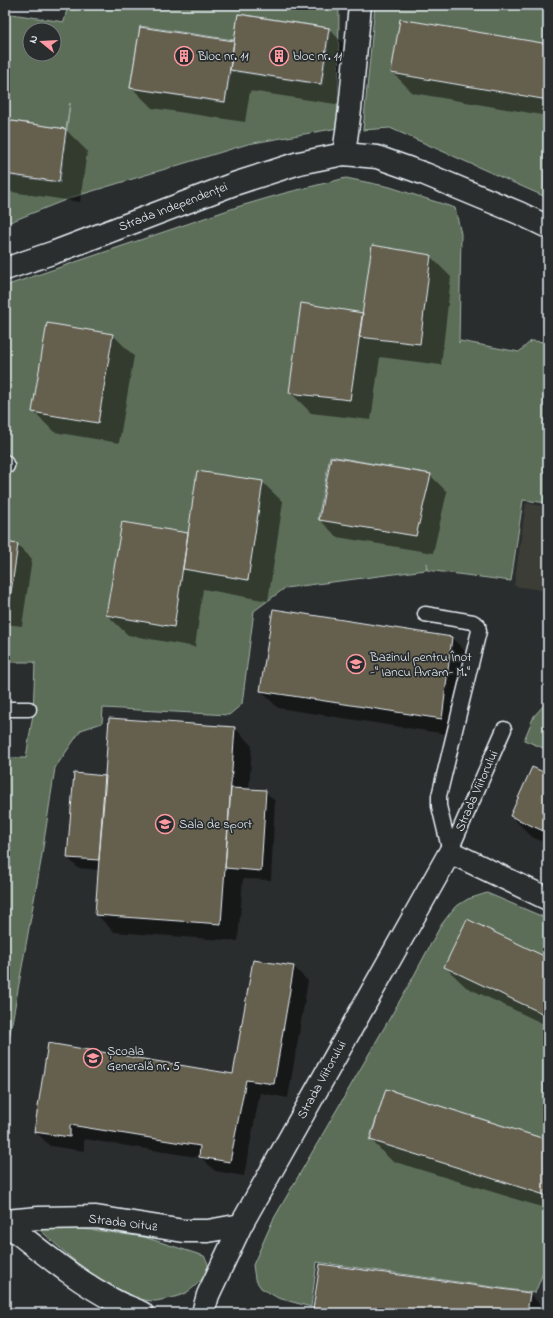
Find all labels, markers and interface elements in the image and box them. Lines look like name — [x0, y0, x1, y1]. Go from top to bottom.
north arrow — [22, 22, 62, 62]
text: N — [25, 33, 42, 45]
building icon: Bloc nr. 11 — [173, 45, 195, 67]
building icon: bloc nr. 11 — [268, 45, 290, 67]
place label: Bloc nr. 11 — [197, 47, 249, 66]
place label: bloc nr. 11 — [293, 47, 342, 66]
street label: Strada Independenței — [116, 177, 230, 237]
place label: Bazinul pentru Înot -" Iancu Avram- M." — [369, 648, 472, 682]
school or university icon: Bazinul pentru Înot -" Iancu Avram- M." — [345, 653, 367, 675]
street label: Strada Viitorului — [451, 747, 503, 835]
school or university icon: Sala de sport — [154, 813, 176, 835]
place label: Sala de sport — [179, 815, 253, 834]
street label: Strada Viitorului — [293, 1037, 351, 1123]
place label: Școala Generală nr. 5 — [107, 1042, 181, 1076]
school or university icon: Școala Generală nr. 5 — [82, 1047, 104, 1069]
street label: Strada Oituz — [87, 1209, 159, 1237]

